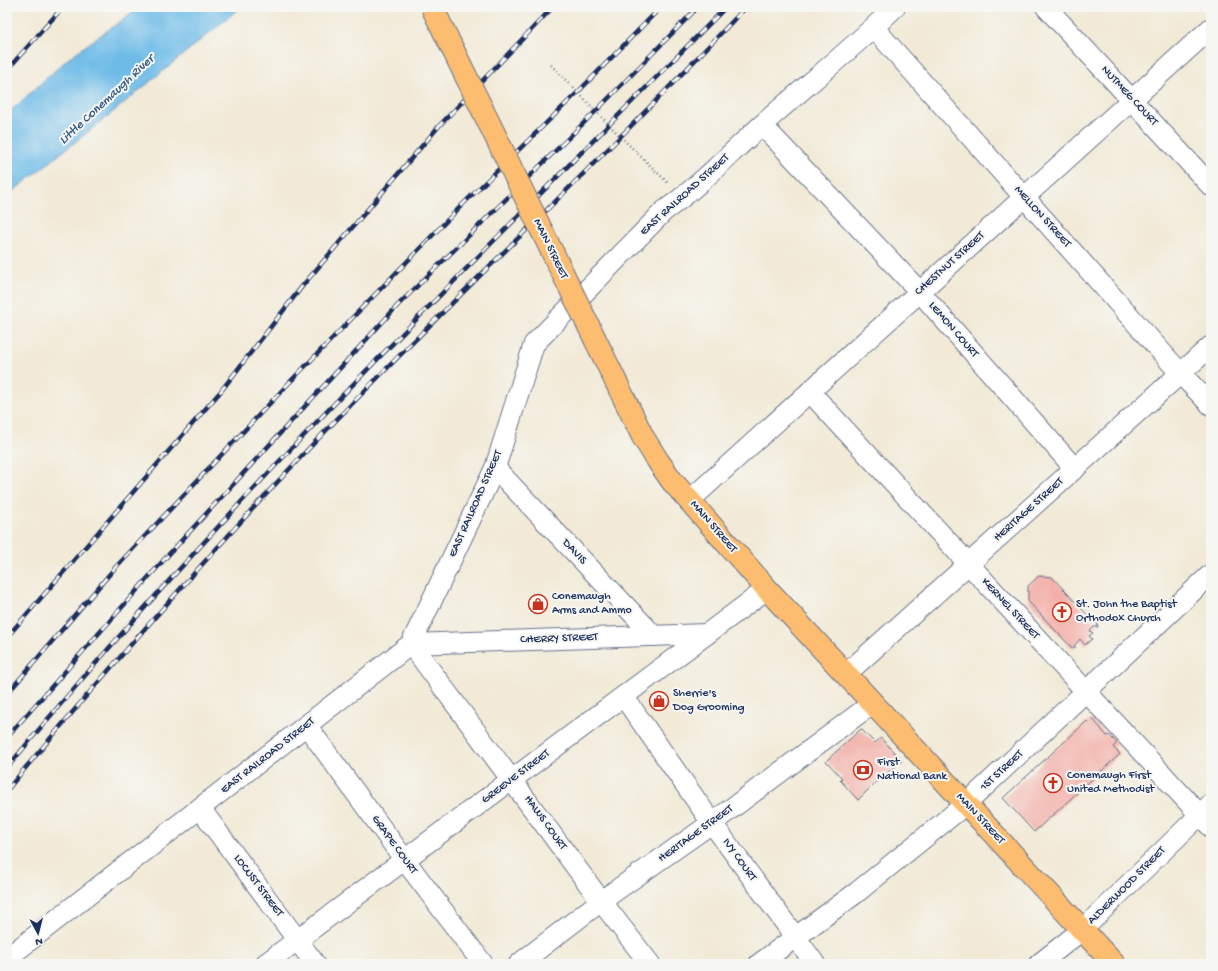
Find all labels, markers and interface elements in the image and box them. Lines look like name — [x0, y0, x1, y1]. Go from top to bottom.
water label: Little Conemaugh River — [56, 51, 159, 148]
street label: NUTMEG COURT — [1098, 63, 1161, 130]
street label: EAST RAILROAD STREET — [637, 150, 734, 239]
street label: MELLON STREET — [1011, 183, 1074, 252]
street label: MAIN STREET — [529, 217, 571, 283]
street label: CHESTNUT STREET — [912, 228, 989, 299]
street label: LEMON COURT — [925, 299, 982, 362]
street label: EAST RAILROAD STREET — [446, 447, 506, 560]
street label: HERITAGE STREET — [991, 474, 1068, 545]
street label: MAIN STREET — [686, 498, 741, 557]
street label: DAVIS — [558, 536, 590, 568]
street label: KERNEL STREET — [978, 575, 1043, 644]
place label: Conemaugh Arms and Ammo — [552, 590, 632, 618]
shop icon: Conemaugh Arms and Ammo — [527, 593, 549, 615]
place label: St. John the Baptist Orthodox Church — [1076, 598, 1178, 626]
church icon: St. John the Baptist Orthodox Church — [1051, 601, 1073, 623]
street label: CHERRY STREET — [520, 631, 600, 647]
place label: Sherrie's Dog Grooming — [672, 687, 745, 715]
shop icon: Sherrie's Dog Grooming — [648, 690, 670, 712]
street label: EAST RAILROAD STREET — [218, 714, 319, 797]
street label: GREEVE STREET — [479, 746, 554, 807]
street label: 1ST STREET — [977, 747, 1027, 795]
place label: First National Bank — [876, 756, 949, 784]
bank icon: First National Bank — [852, 759, 874, 781]
place label: Conemaugh First United Methodist — [1067, 769, 1155, 797]
church icon: Conemaugh First United Methodist — [1042, 772, 1064, 794]
street label: MAIN STREET — [953, 790, 1008, 849]
street label: HAWS COURT — [520, 793, 570, 854]
street label: HERITAGE STREET — [656, 801, 737, 866]
street label: GRAPE COURT — [368, 813, 421, 878]
street label: IVY COURT — [719, 836, 760, 885]
street label: ALDERWOOD STREET — [1085, 843, 1170, 928]
street label: LOCUST STREET — [230, 852, 287, 921]
north arrow — [18, 913, 58, 953]
text: N — [35, 935, 43, 947]

